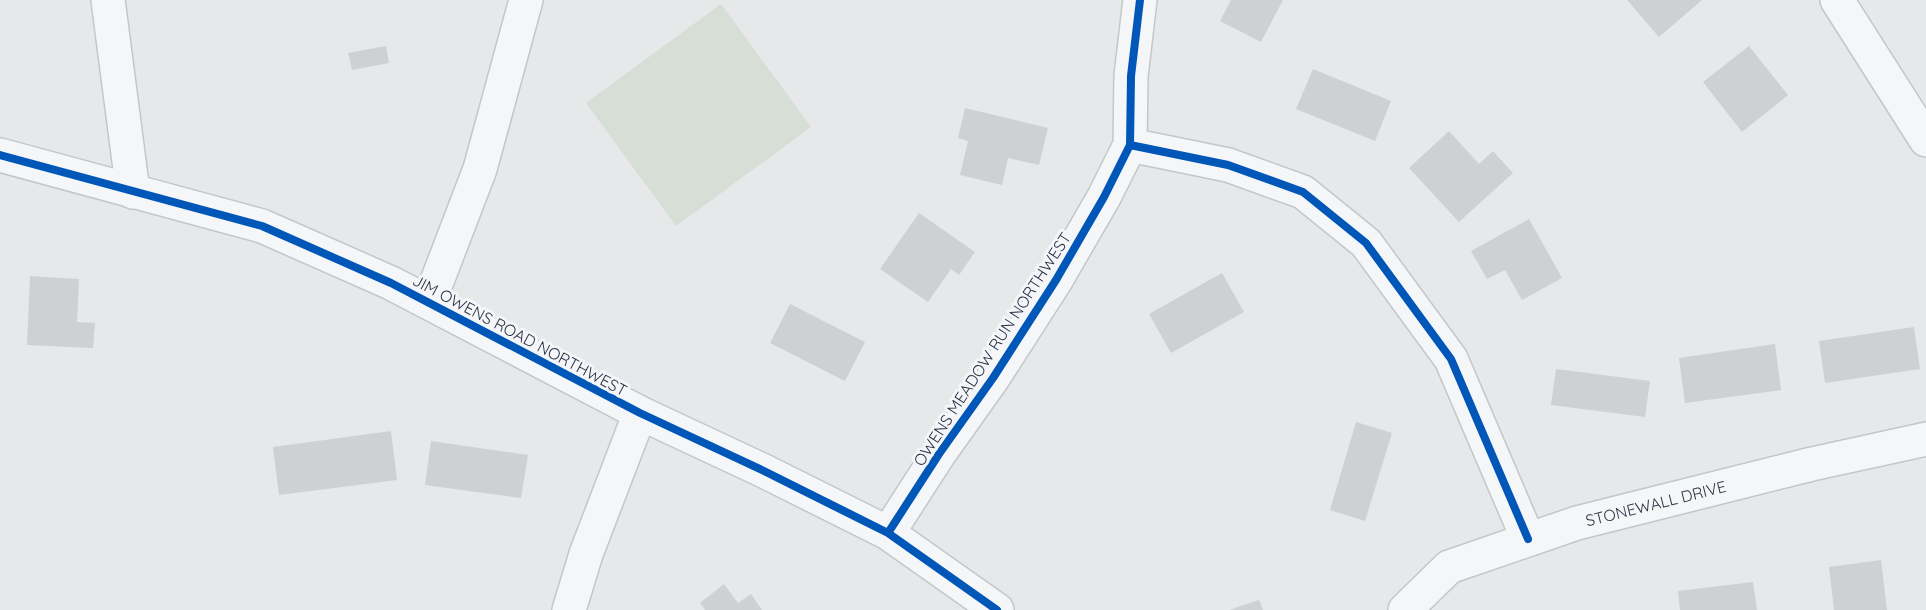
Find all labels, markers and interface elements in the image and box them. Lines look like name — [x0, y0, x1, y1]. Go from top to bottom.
street label: OWENS MEADOW RUN NORTHWEST — [909, 228, 1075, 470]
street label: JIM OWENS ROAD NORTHWEST — [409, 270, 631, 400]
street label: STONEWALL DRIVE — [1583, 476, 1728, 531]

